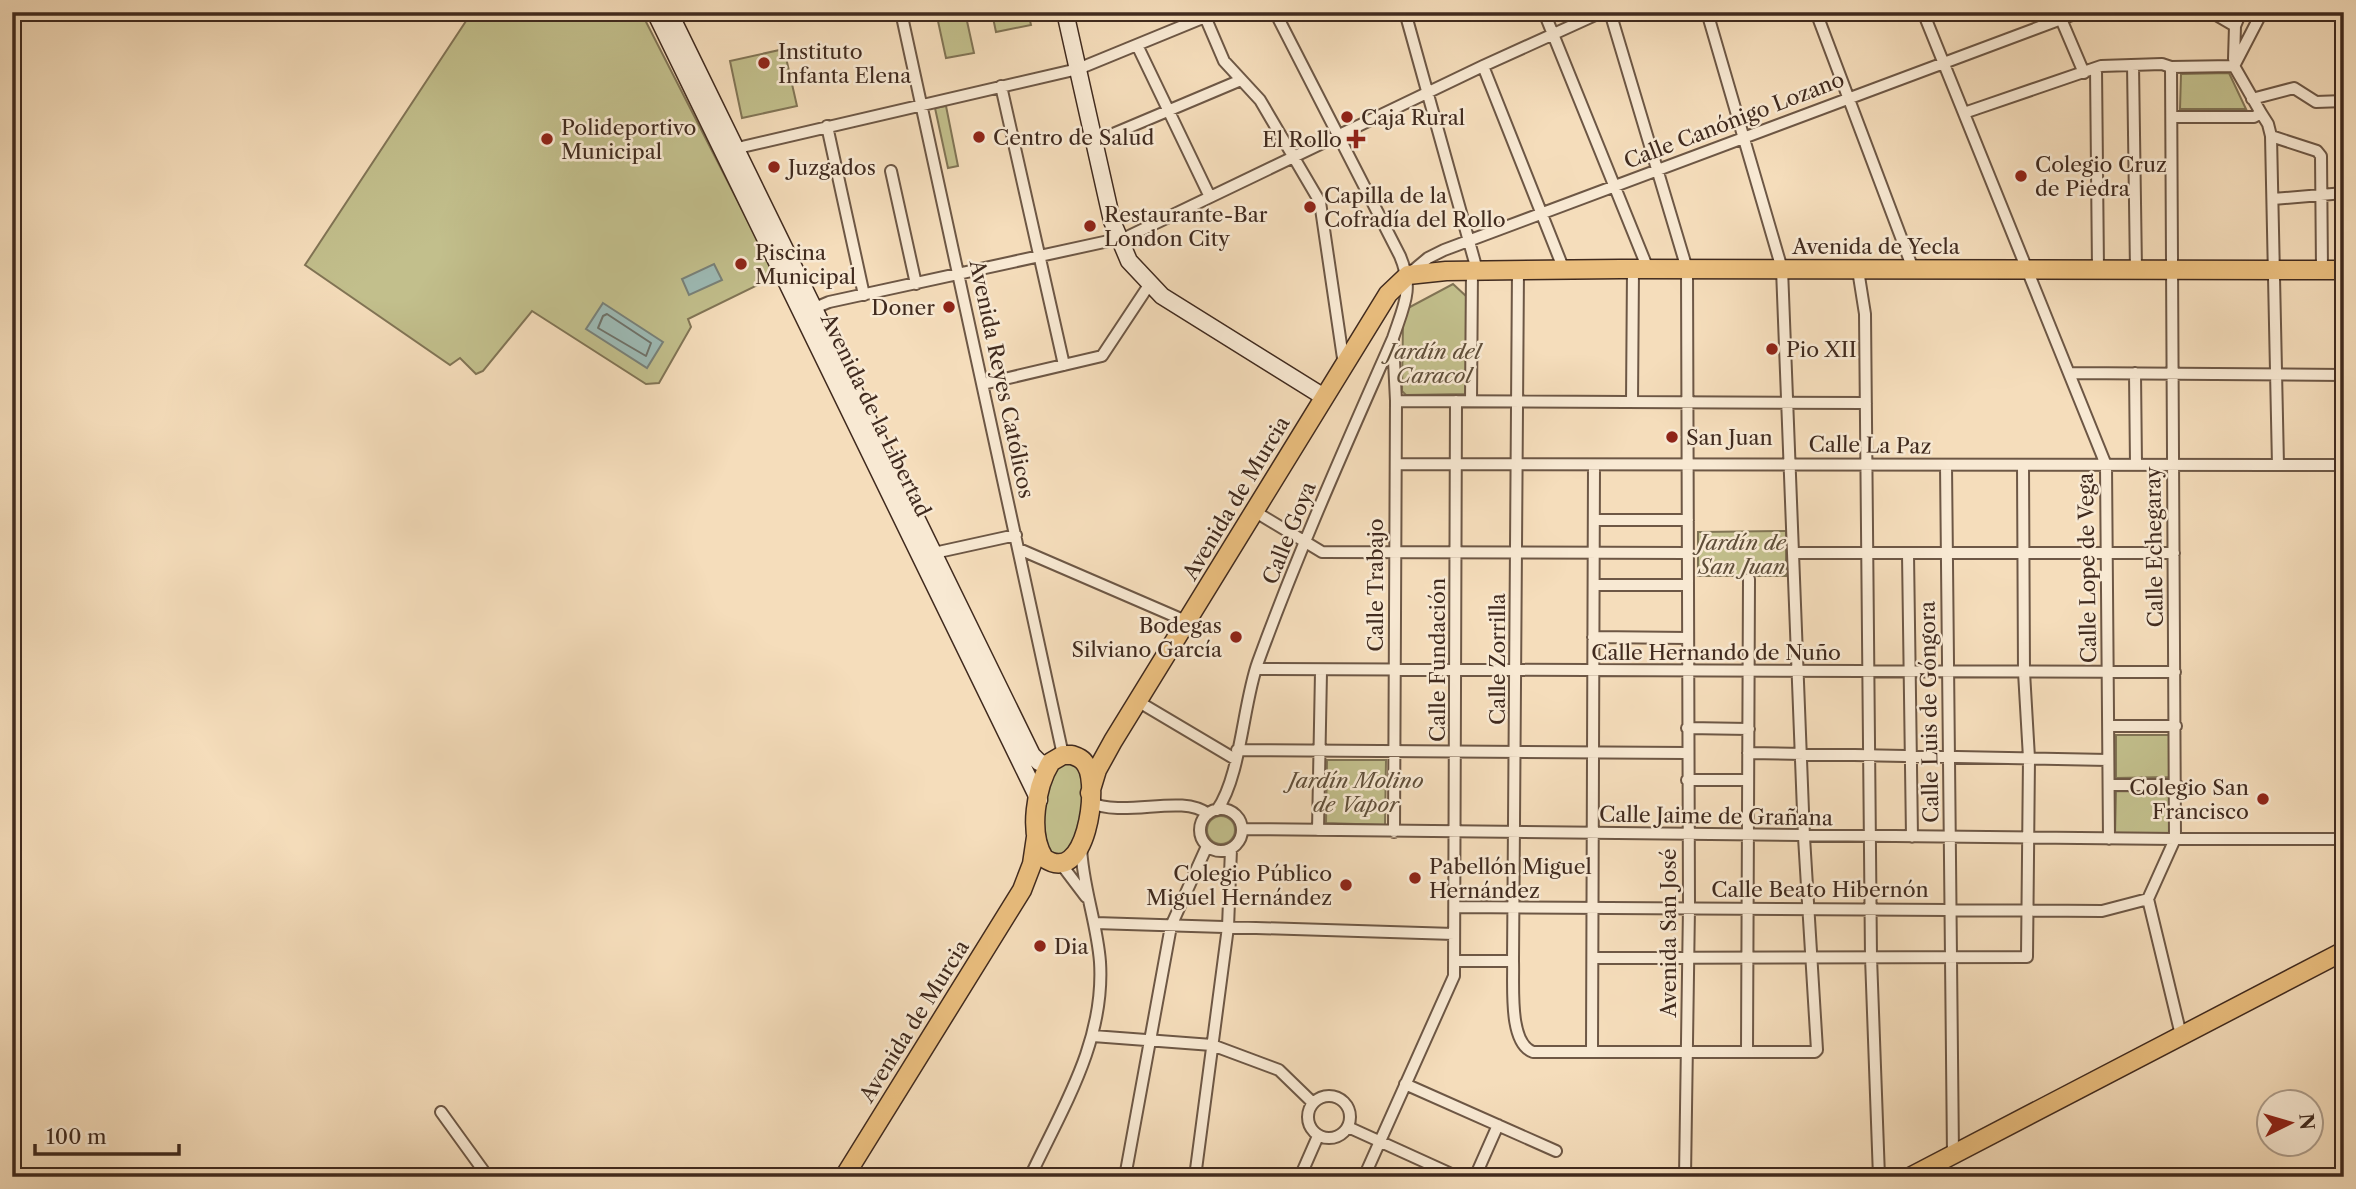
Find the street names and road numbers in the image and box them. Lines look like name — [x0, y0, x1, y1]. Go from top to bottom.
street label: Calle Canónigo Lozano — [1620, 66, 1848, 174]
street label: Avenida de Yecla — [1791, 234, 1961, 259]
street label: Avenida Reyes Católicos — [964, 257, 1039, 500]
street label: Avenida de la Libertad — [815, 308, 936, 521]
street label: Avenida de Murcia — [1177, 411, 1295, 585]
street label: Calle La Paz — [1808, 431, 1932, 459]
street label: Calle Echegaray — [2140, 466, 2168, 627]
street label: Calle Lope de Vega — [2073, 472, 2101, 663]
street label: Calle Goya — [1257, 477, 1321, 588]
street label: Calle Trabajo — [1363, 518, 1388, 652]
street label: Calle Fundación — [1425, 578, 1450, 742]
street label: Calle Zorrilla — [1485, 592, 1510, 725]
street label: Calle Luis de Góngora — [1915, 600, 1943, 823]
street label: Calle Hernando de Nuño — [1591, 640, 1841, 665]
street label: Calle Jaime de Grañana — [1599, 801, 1834, 831]
street label: Avenida San José — [1656, 849, 1681, 1018]
street label: Calle Beato Hibernón — [1711, 877, 1929, 902]
street label: Avenida de Murcia — [853, 934, 975, 1108]

